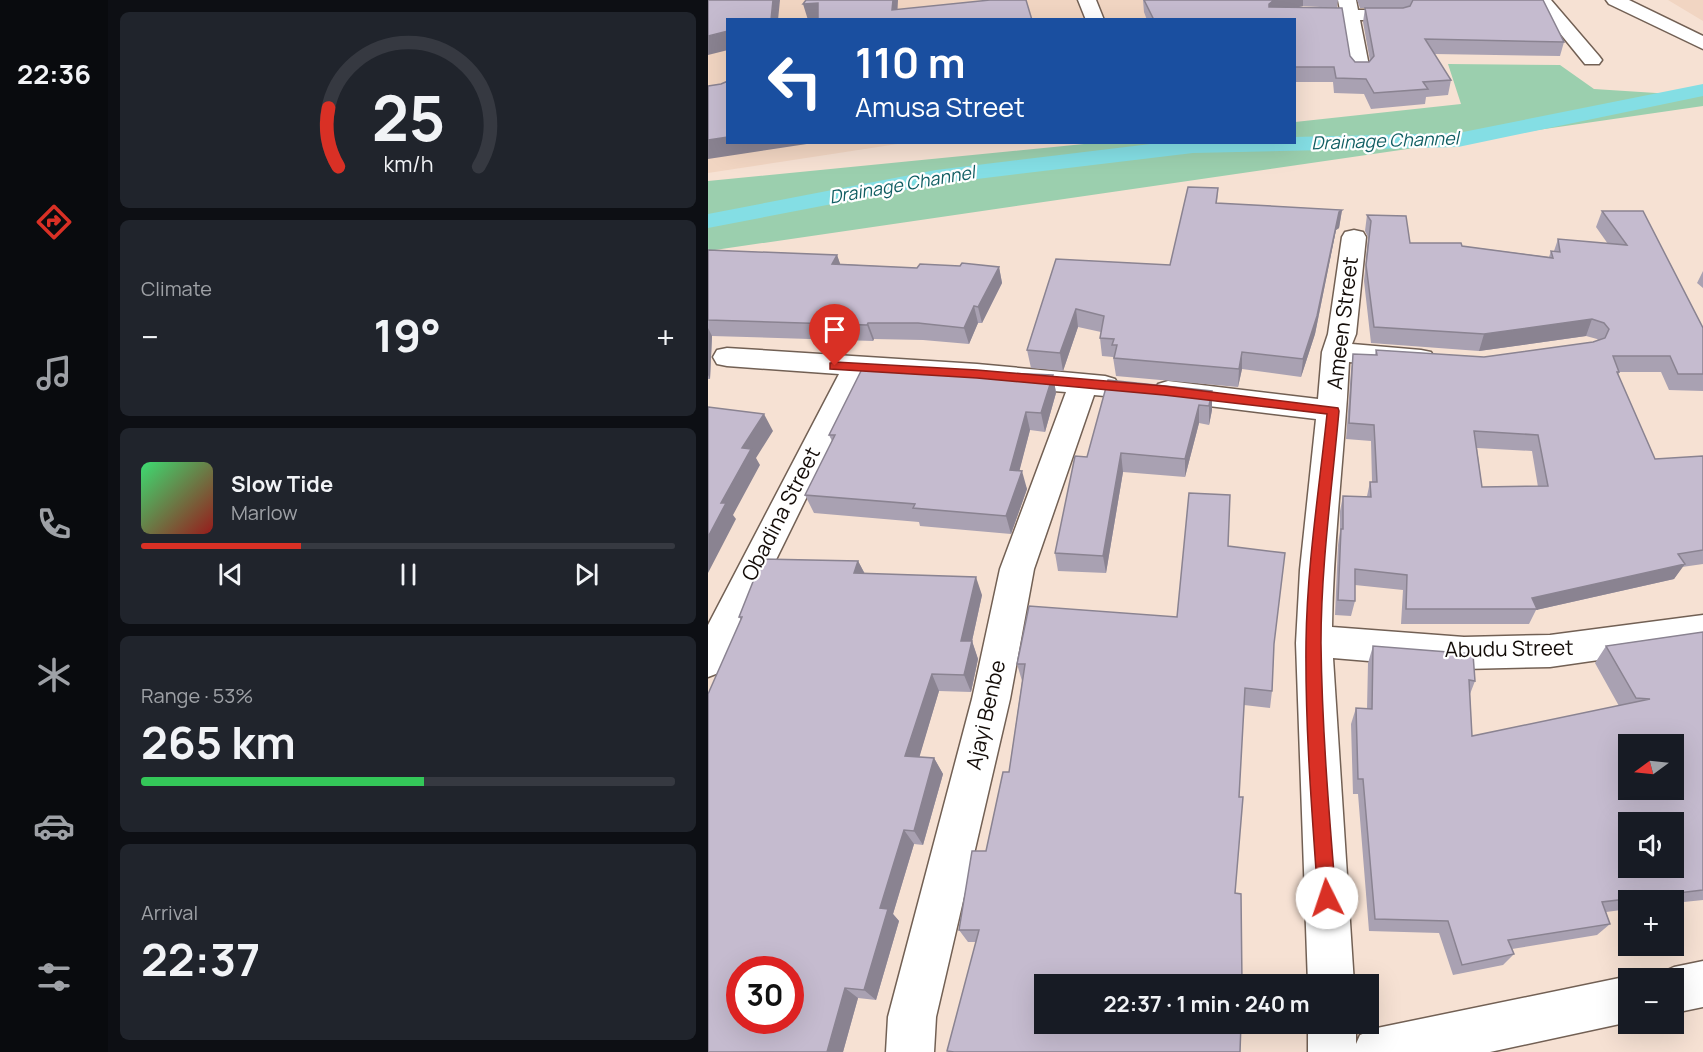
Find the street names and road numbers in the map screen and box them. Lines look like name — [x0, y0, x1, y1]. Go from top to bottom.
street label: Ameen Street — [1320, 255, 1364, 391]
street label: Obadina Street — [734, 442, 826, 585]
street label: Abudu Street — [1444, 633, 1574, 663]
street label: Ajayi Benbe — [959, 657, 1011, 772]

